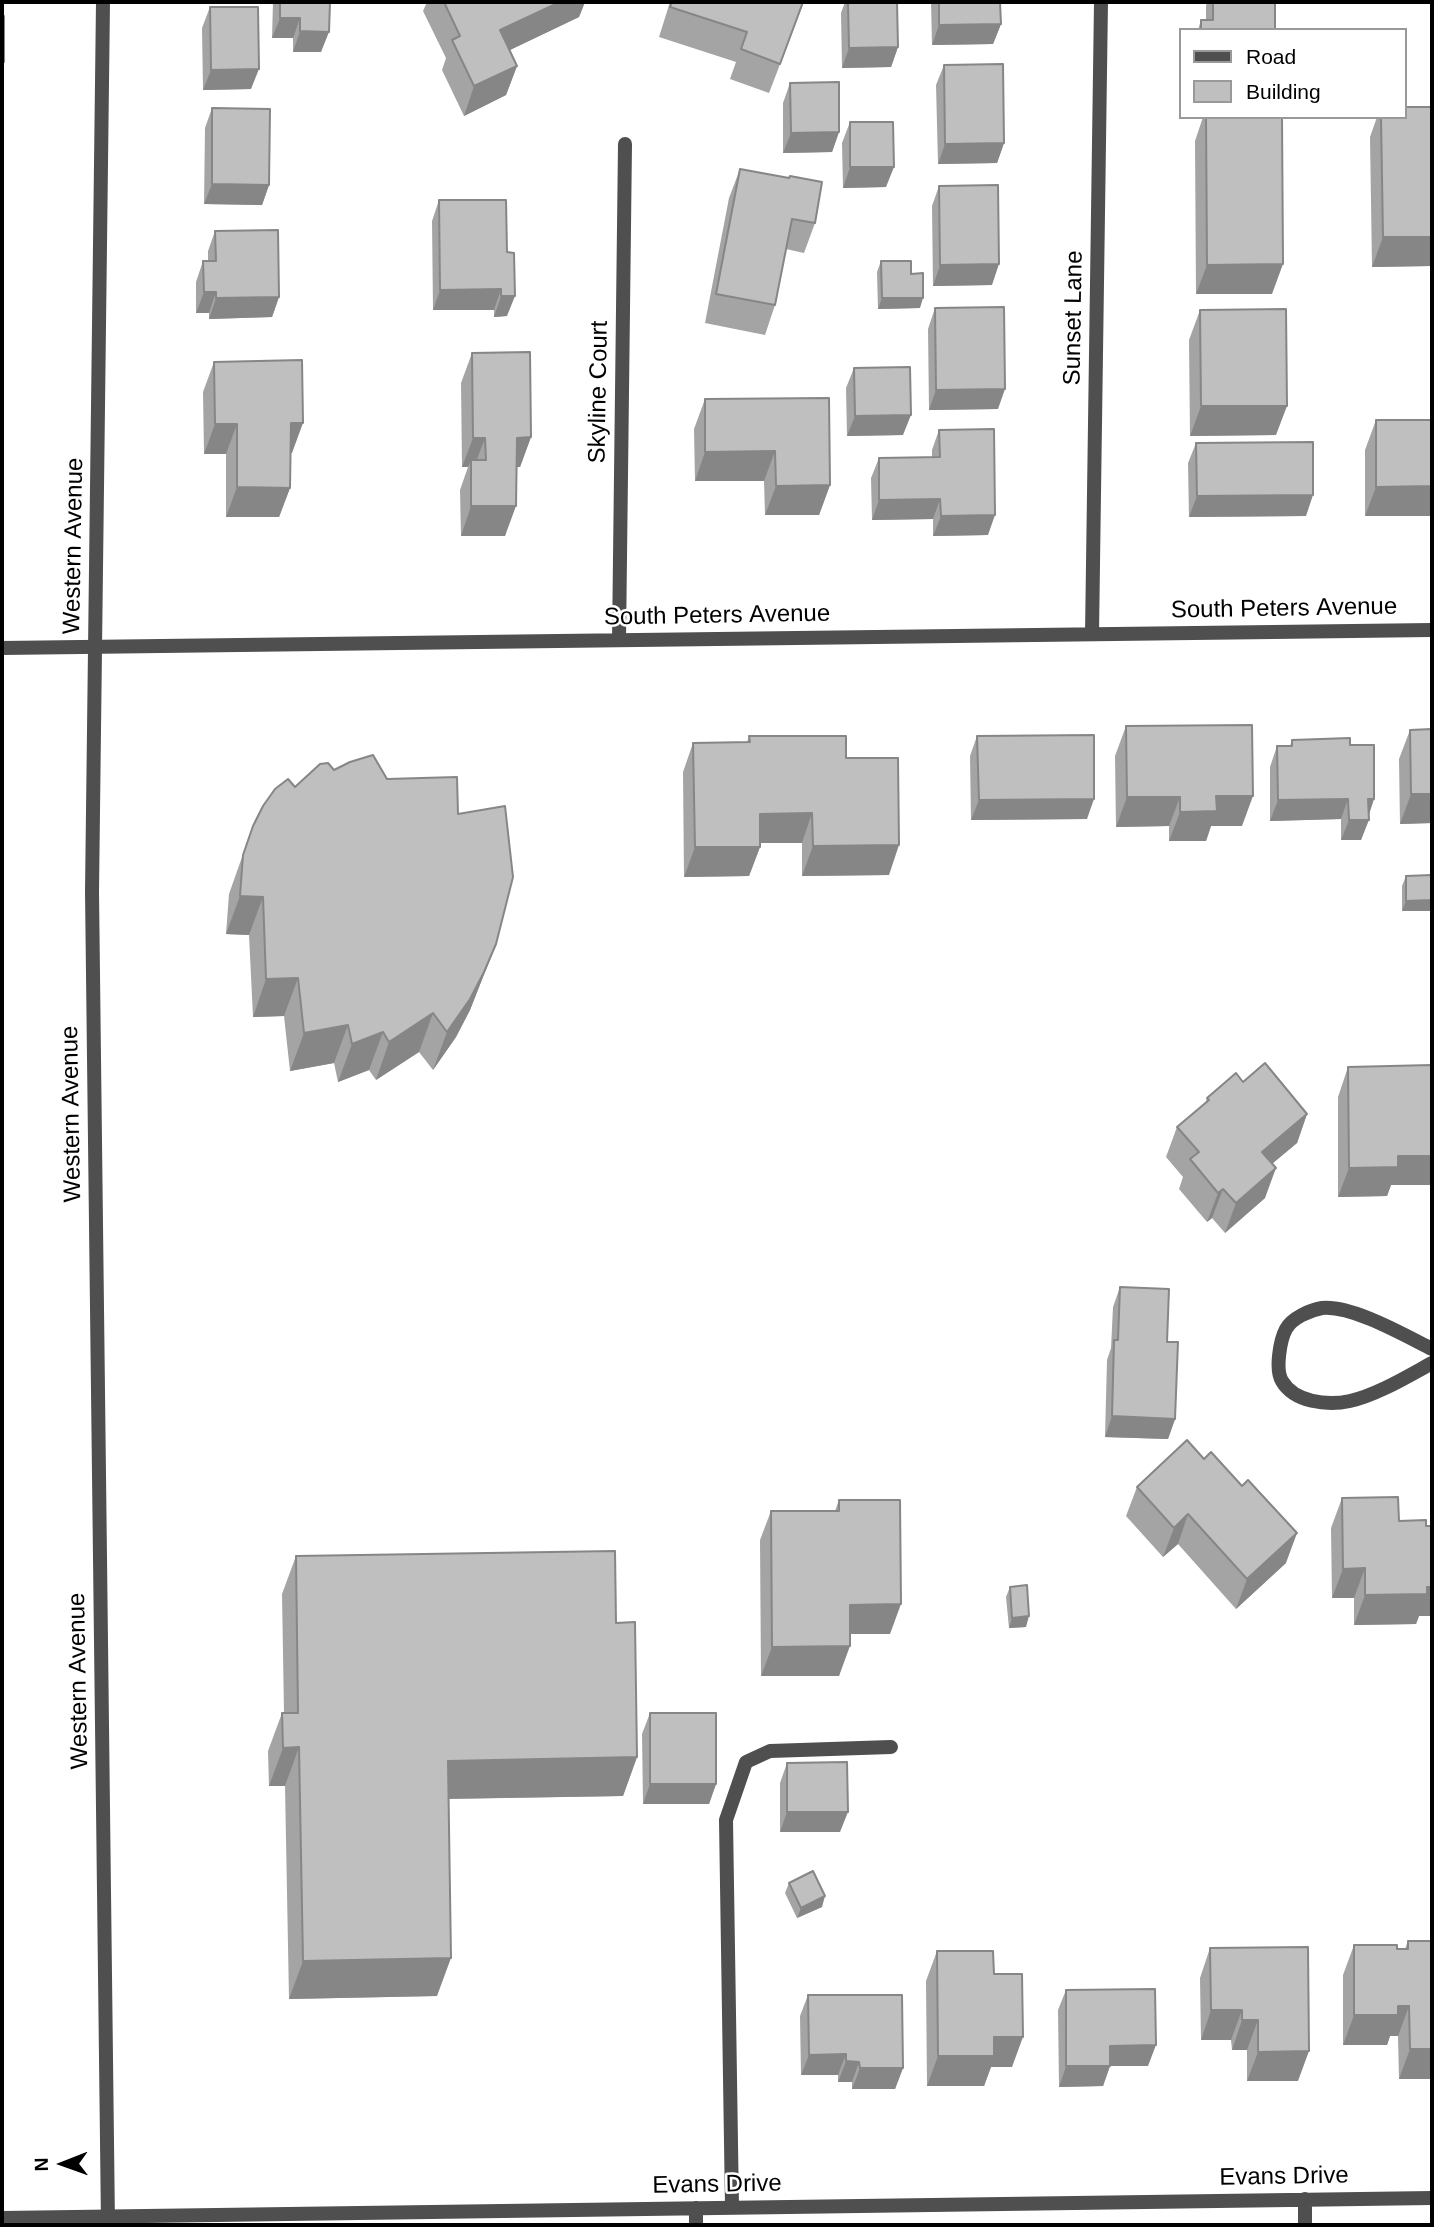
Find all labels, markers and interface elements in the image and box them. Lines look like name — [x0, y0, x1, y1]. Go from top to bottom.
legend — [1178, 28, 1406, 119]
text: Road — [1246, 45, 1296, 68]
text: Building — [1246, 80, 1321, 103]
street label: Sunset Lane — [1058, 250, 1090, 386]
street label: Skyline Court — [583, 320, 615, 464]
street label: Western Avenue — [58, 457, 90, 635]
street label: South Peters Avenue — [1171, 593, 1397, 625]
street label: South Peters Avenue — [604, 600, 830, 632]
street label: Western Avenue — [56, 1025, 88, 1203]
street label: Western Avenue — [63, 1592, 95, 1770]
north arrow — [28, 2129, 98, 2199]
text: N — [31, 2157, 52, 2171]
street label: Evans Drive — [1219, 2161, 1349, 2193]
street label: Evans Drive — [652, 2169, 782, 2201]

